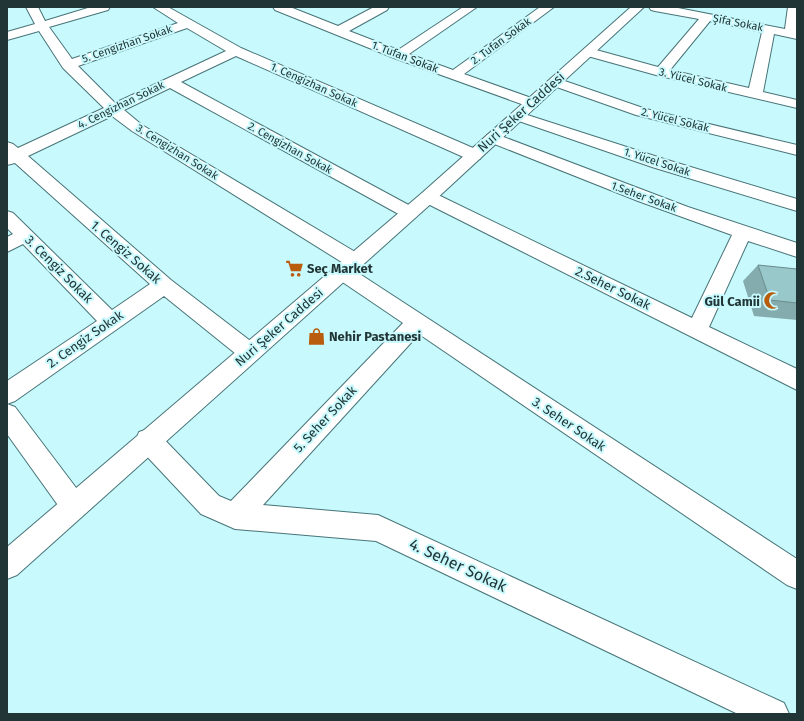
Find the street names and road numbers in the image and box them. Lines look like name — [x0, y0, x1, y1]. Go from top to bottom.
street label: Şifa Sokak — [712, 12, 765, 34]
street label: 2. Tufan Sokak — [468, 15, 534, 67]
street label: 5. Cengizhan Sokak — [80, 22, 174, 66]
street label: 1. Tufan Sokak — [370, 38, 440, 76]
street label: 1. Cengizhan Sokak — [269, 60, 360, 110]
street label: 3. Yücel Sokak — [658, 65, 729, 95]
street label: Nuri Şeker Caddesi — [475, 69, 567, 155]
street label: 4. Cengizhan Sokak — [76, 78, 167, 132]
street label: 2. Yücel Sokak — [640, 105, 711, 135]
street label: 2. Cengizhan Sokak — [246, 119, 335, 177]
street label: 3. Cengizhan Sokak — [134, 121, 221, 183]
street label: 1. Yücel Sokak — [622, 145, 692, 179]
street label: 1.Seher Sokak — [610, 179, 679, 215]
street label: 1. Cengiz Sokak — [88, 217, 165, 287]
street label: 3. Cengiz Sokak — [22, 232, 96, 306]
street label: 2.Seher Sokak — [573, 263, 653, 313]
street label: Nuri Şeker Caddesi — [232, 285, 326, 369]
street label: 2. Cengiz Sokak — [44, 307, 126, 371]
street label: 5. Seher Sokak — [290, 382, 360, 455]
street label: 3. Seher Sokak — [529, 394, 609, 454]
street label: 4. Seher Sokak — [406, 534, 511, 596]

